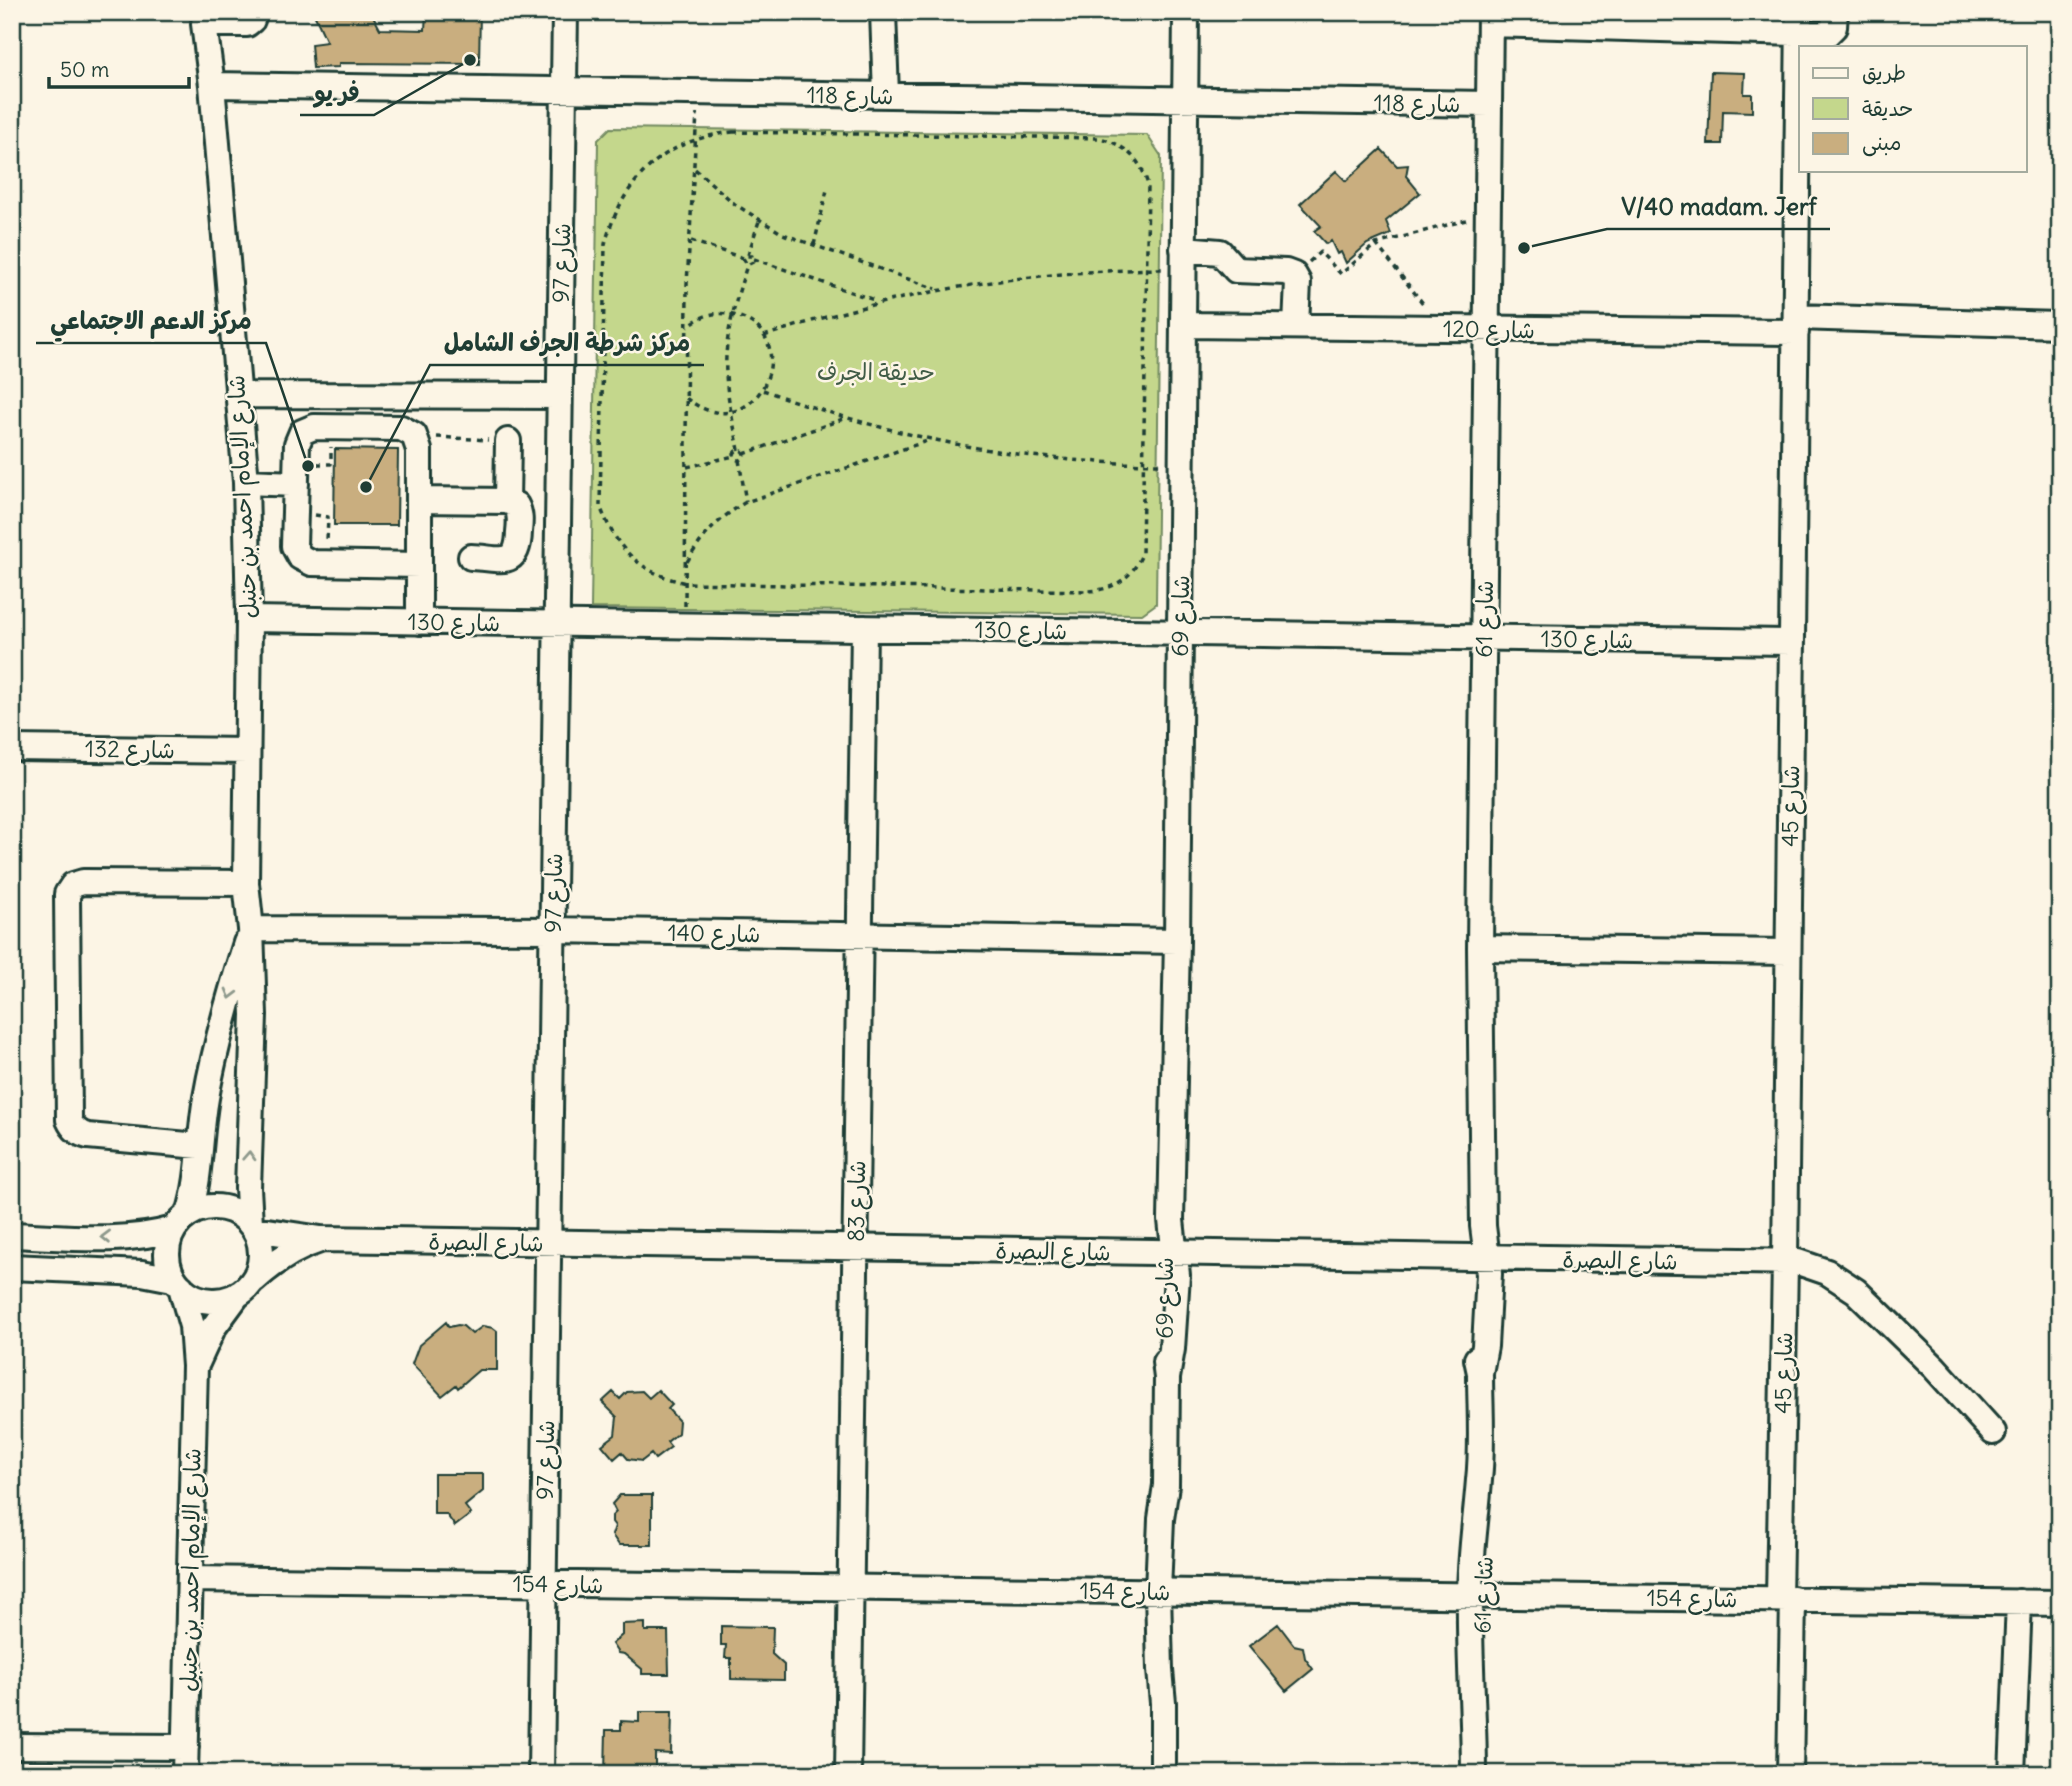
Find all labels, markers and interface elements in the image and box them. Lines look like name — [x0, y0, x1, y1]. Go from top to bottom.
scale bar — [49, 46, 189, 90]
legend — [1799, 46, 2026, 172]
text: 50 m — [60, 56, 109, 83]
text: طريق — [1862, 59, 1906, 86]
callout: فر يو — [300, 70, 374, 115]
text: فر يو — [312, 77, 360, 108]
street label: شارع 118 — [806, 80, 894, 112]
street label: شارع 118 — [1373, 88, 1461, 120]
text: حديقة — [1862, 95, 1913, 122]
text: مبنى — [1862, 129, 1901, 157]
callout: V/40 madam. Jerf — [1607, 184, 1830, 229]
text: V/40 madam. Jerf — [1621, 191, 1818, 221]
street label: شارع 97 — [546, 223, 578, 303]
callout: مركز الدعم الاجتماعي — [36, 298, 266, 343]
text: مركز الدعم الاجتماعي — [50, 305, 252, 342]
street label: شارع 120 — [1443, 314, 1535, 346]
callout: مركز شرطة الجرف الشامل — [430, 320, 704, 365]
text: مركز شرطة الجرف الشامل — [444, 327, 690, 357]
park label: حديقة الجرف — [817, 357, 935, 386]
street label: شارع الإمام احمد بن حنبل — [221, 374, 267, 619]
street label: شارع 69 — [1165, 575, 1197, 657]
street label: شارع 61 — [1469, 580, 1501, 658]
street label: شارع 130 — [407, 607, 501, 639]
street label: شارع 130 — [974, 615, 1068, 647]
street label: شارع 130 — [1540, 624, 1634, 656]
street label: شارع 132 — [85, 734, 175, 766]
street label: شارع 45 — [1775, 765, 1807, 847]
street label: شارع 97 — [538, 853, 570, 933]
street label: شارع 140 — [667, 918, 761, 950]
one-way arrow — [224, 988, 239, 1000]
one-way arrow — [241, 1150, 256, 1161]
street label: شارع 83 — [841, 1160, 873, 1242]
street label: شارع البصرة — [428, 1226, 544, 1260]
one-way arrow — [101, 1229, 111, 1245]
street label: شارع البصرة — [995, 1235, 1111, 1269]
street label: شارع البصرة — [1562, 1244, 1678, 1278]
street label: شارع 69 — [1150, 1257, 1181, 1339]
street label: شارع 45 — [1768, 1332, 1800, 1414]
street label: شارع 97 — [530, 1420, 562, 1500]
street label: شارع الإمام احمد بن حنبل — [173, 1448, 211, 1692]
street label: شارع 61 — [1467, 1556, 1501, 1634]
street label: شارع 154 — [512, 1569, 604, 1601]
street label: شارع 154 — [1079, 1576, 1171, 1608]
street label: شارع 154 — [1646, 1583, 1738, 1615]

